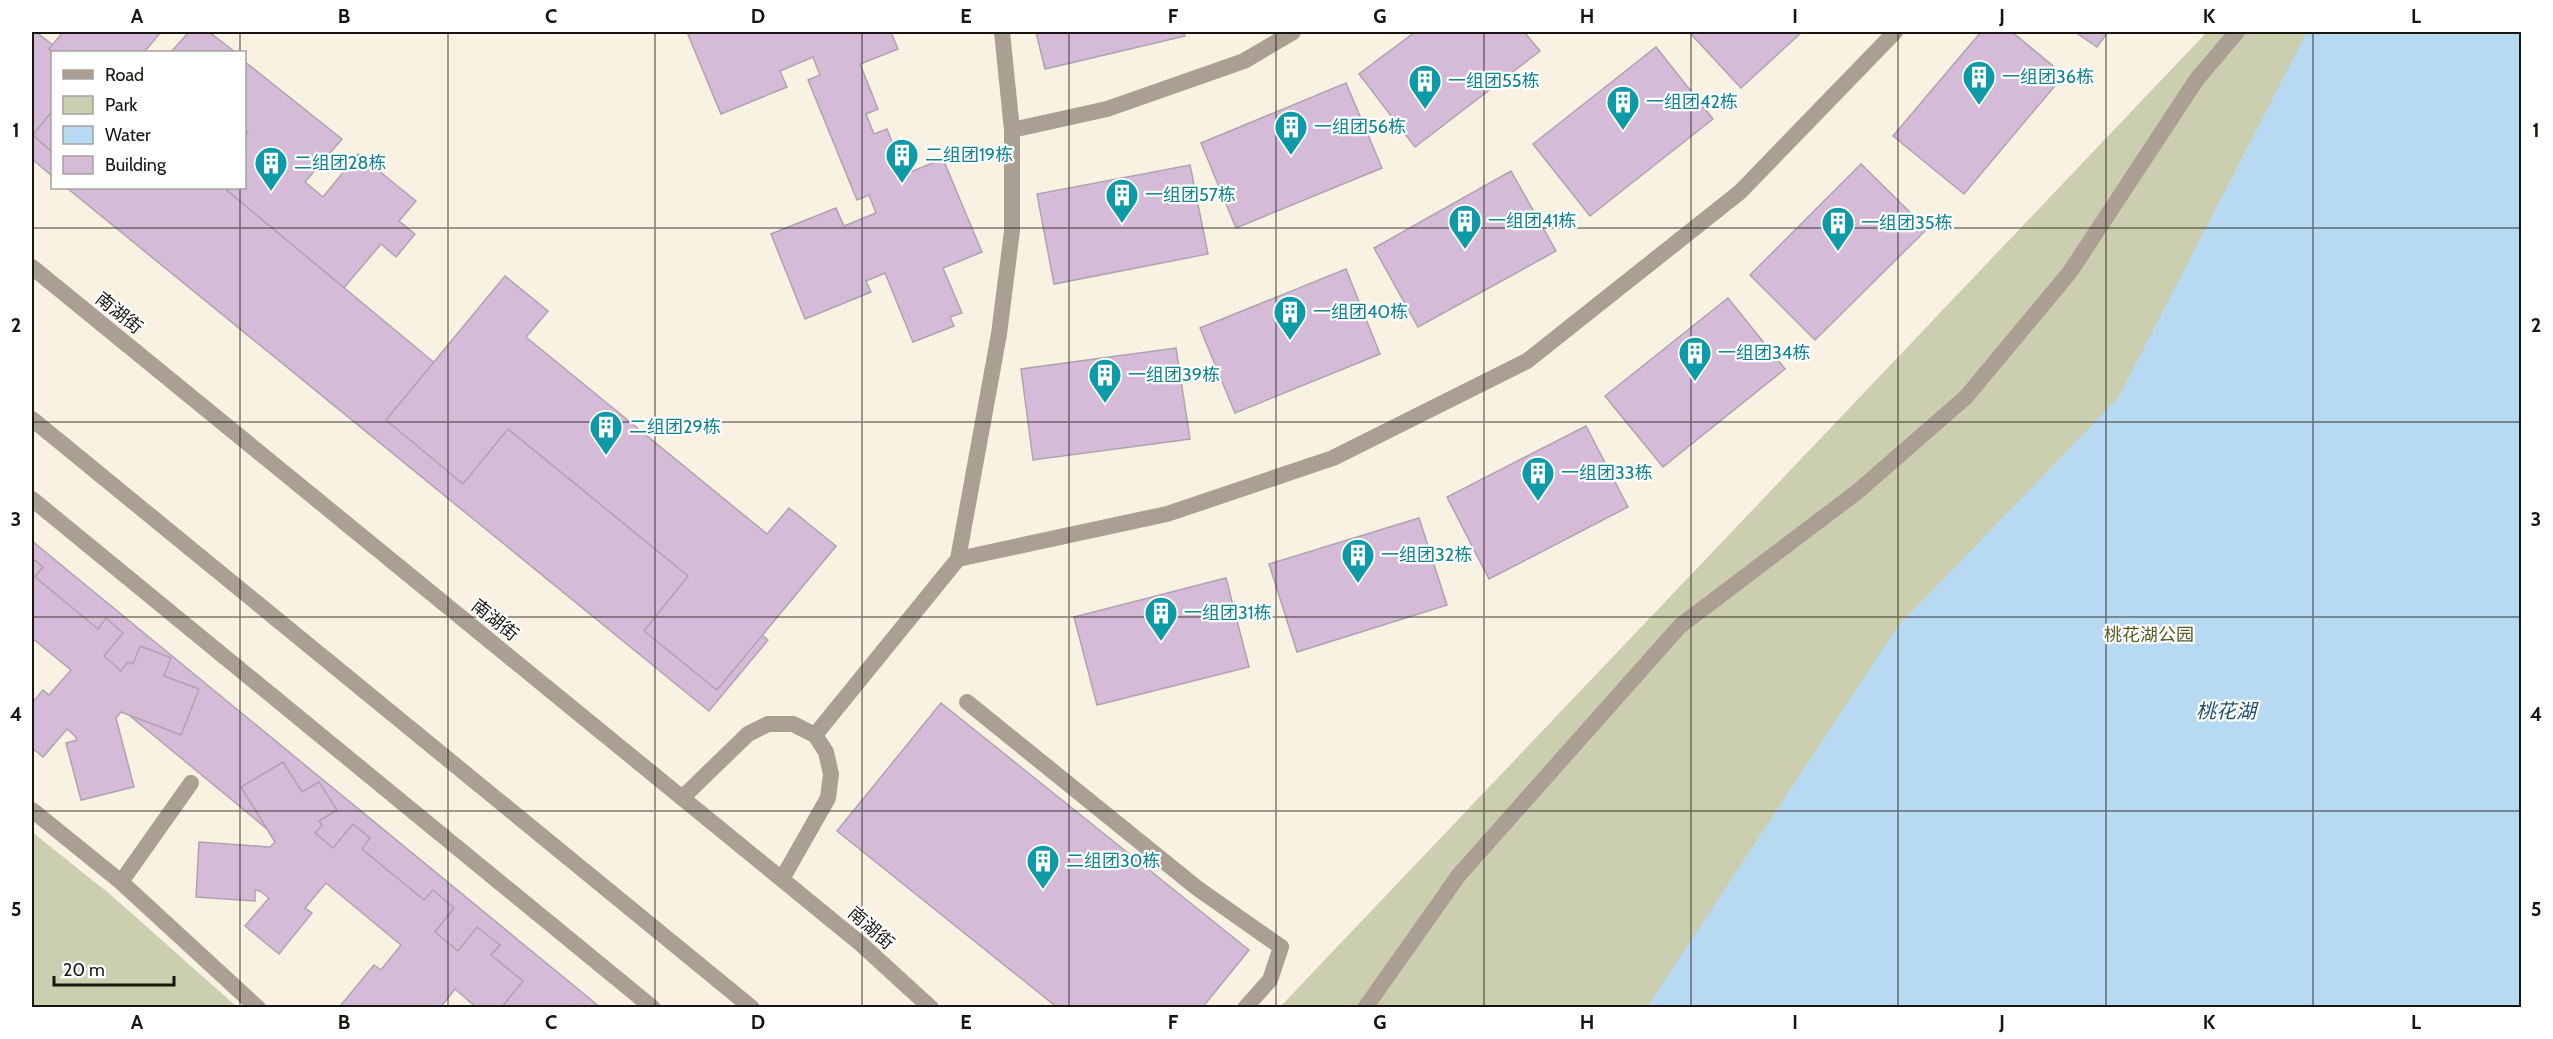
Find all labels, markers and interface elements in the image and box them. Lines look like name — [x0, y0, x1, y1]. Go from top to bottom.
text: A — [131, 4, 144, 28]
text: B — [338, 4, 350, 28]
text: C — [545, 4, 557, 28]
text: D — [751, 4, 765, 28]
text: E — [960, 4, 972, 28]
text: F — [1168, 4, 1179, 28]
text: G — [1373, 4, 1387, 28]
text: H — [1580, 4, 1594, 28]
text: I — [1792, 4, 1798, 28]
text: J — [1998, 4, 2005, 28]
text: K — [2203, 4, 2216, 28]
text: L — [2411, 4, 2421, 28]
legend — [51, 51, 246, 189]
building icon: 一组团36栋 — [1961, 59, 1997, 106]
building icon: 一组团55栋 — [1407, 63, 1443, 110]
text: Road — [105, 64, 144, 86]
place label: 一组团36栋 — [2002, 66, 2094, 88]
place label: 一组团55栋 — [1448, 70, 1539, 92]
building icon: 一组团42栋 — [1605, 84, 1641, 131]
place label: 一组团42栋 — [1646, 91, 1738, 113]
text: Park — [105, 94, 138, 116]
building icon: 一组团56栋 — [1273, 109, 1309, 156]
place label: 一组团56栋 — [1314, 116, 1406, 138]
text: 1 — [12, 118, 20, 142]
text: 1 — [2532, 118, 2540, 142]
text: Water — [105, 124, 151, 146]
building icon: 二组团19栋 — [884, 137, 920, 184]
place label: 二组团19栋 — [925, 144, 1013, 166]
building icon: 二组团28栋 — [253, 145, 289, 192]
place label: 二组团28栋 — [294, 152, 386, 174]
text: Building — [105, 154, 167, 176]
building icon: 一组团57栋 — [1104, 177, 1140, 224]
place label: 一组团57栋 — [1145, 184, 1236, 206]
building icon: 一组团41栋 — [1447, 203, 1483, 250]
building icon: 一组团35栋 — [1820, 205, 1856, 252]
place label: 一组团41栋 — [1488, 210, 1576, 232]
place label: 一组团35栋 — [1861, 212, 1952, 234]
street label: 南湖街 — [91, 287, 147, 339]
building icon: 一组团40栋 — [1272, 294, 1308, 341]
place label: 一组团40栋 — [1313, 301, 1408, 323]
text: 2 — [11, 313, 21, 337]
text: 2 — [2531, 313, 2541, 337]
building icon: 一组团34栋 — [1677, 335, 1713, 382]
place label: 一组团34栋 — [1718, 342, 1810, 364]
building icon: 一组团39栋 — [1087, 357, 1123, 404]
place label: 一组团39栋 — [1128, 364, 1220, 386]
building icon: 二组团29栋 — [588, 409, 624, 456]
place label: 二组团29栋 — [629, 416, 721, 438]
building icon: 一组团33栋 — [1520, 455, 1556, 502]
place label: 一组团33栋 — [1561, 462, 1652, 484]
text: 3 — [11, 507, 21, 531]
text: 3 — [2531, 507, 2541, 531]
building icon: 一组团32栋 — [1340, 537, 1376, 584]
place label: 一组团32栋 — [1381, 544, 1472, 566]
street label: 南湖街 — [467, 594, 523, 646]
building icon: 一组团31栋 — [1143, 595, 1179, 642]
place label: 一组团31栋 — [1184, 602, 1272, 624]
park label: 桃花湖公园 — [2104, 624, 2194, 646]
water label: 桃花湖 — [2196, 699, 2259, 723]
text: 4 — [10, 702, 22, 726]
text: 4 — [2530, 702, 2542, 726]
building icon: 二组团30栋 — [1025, 843, 1061, 890]
place label: 二组团30栋 — [1066, 850, 1160, 872]
text: 5 — [11, 897, 21, 921]
text: 5 — [2531, 897, 2541, 921]
street label: 南湖街 — [843, 902, 899, 954]
scale bar — [54, 949, 174, 987]
text: 20 m — [63, 959, 105, 981]
text: A — [131, 1010, 144, 1034]
text: B — [338, 1010, 350, 1034]
text: C — [545, 1010, 557, 1034]
text: D — [751, 1010, 765, 1034]
text: E — [960, 1010, 972, 1034]
text: F — [1168, 1010, 1179, 1034]
text: G — [1373, 1010, 1387, 1034]
text: H — [1580, 1010, 1594, 1034]
text: I — [1792, 1010, 1798, 1034]
text: J — [1998, 1010, 2005, 1034]
text: K — [2203, 1010, 2216, 1034]
text: L — [2411, 1010, 2421, 1034]

